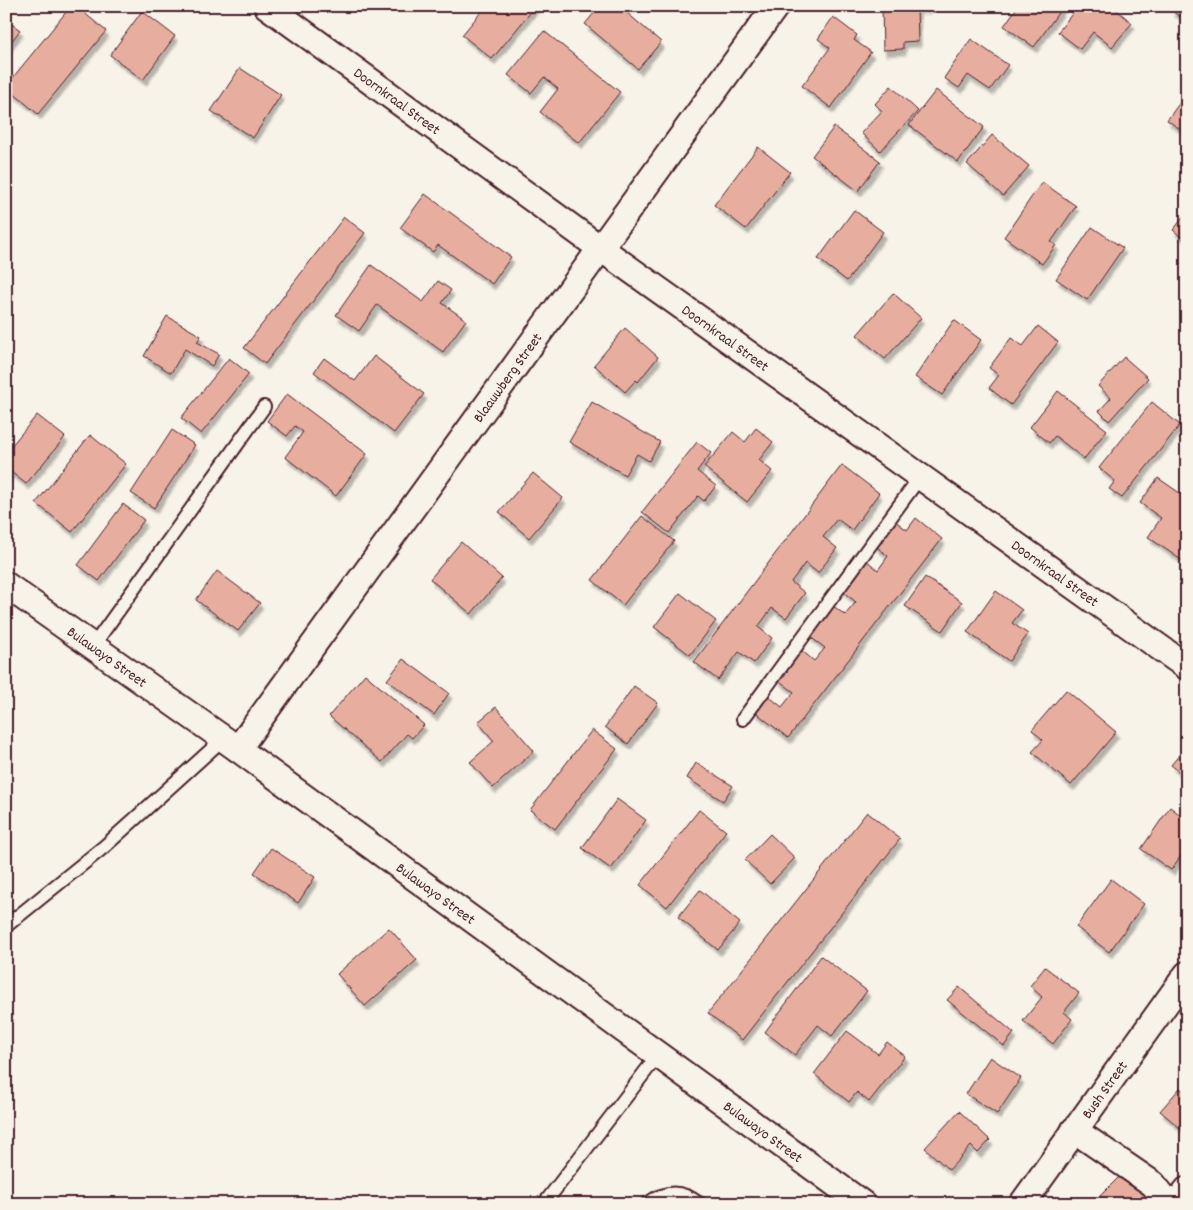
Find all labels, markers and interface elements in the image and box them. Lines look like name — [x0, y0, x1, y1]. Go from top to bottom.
street label: Doornkraal Street — [348, 63, 445, 142]
street label: Doornkraal Street — [676, 300, 773, 378]
street label: Blaauwberg Street — [469, 329, 549, 428]
street label: Doornkraal Street — [1006, 536, 1103, 614]
street label: Bulawayo Street — [62, 622, 151, 694]
street label: Bulawayo Street — [390, 858, 480, 931]
street label: Bush Street — [1077, 1057, 1134, 1124]
street label: Bulawayo Street — [718, 1097, 807, 1170]

